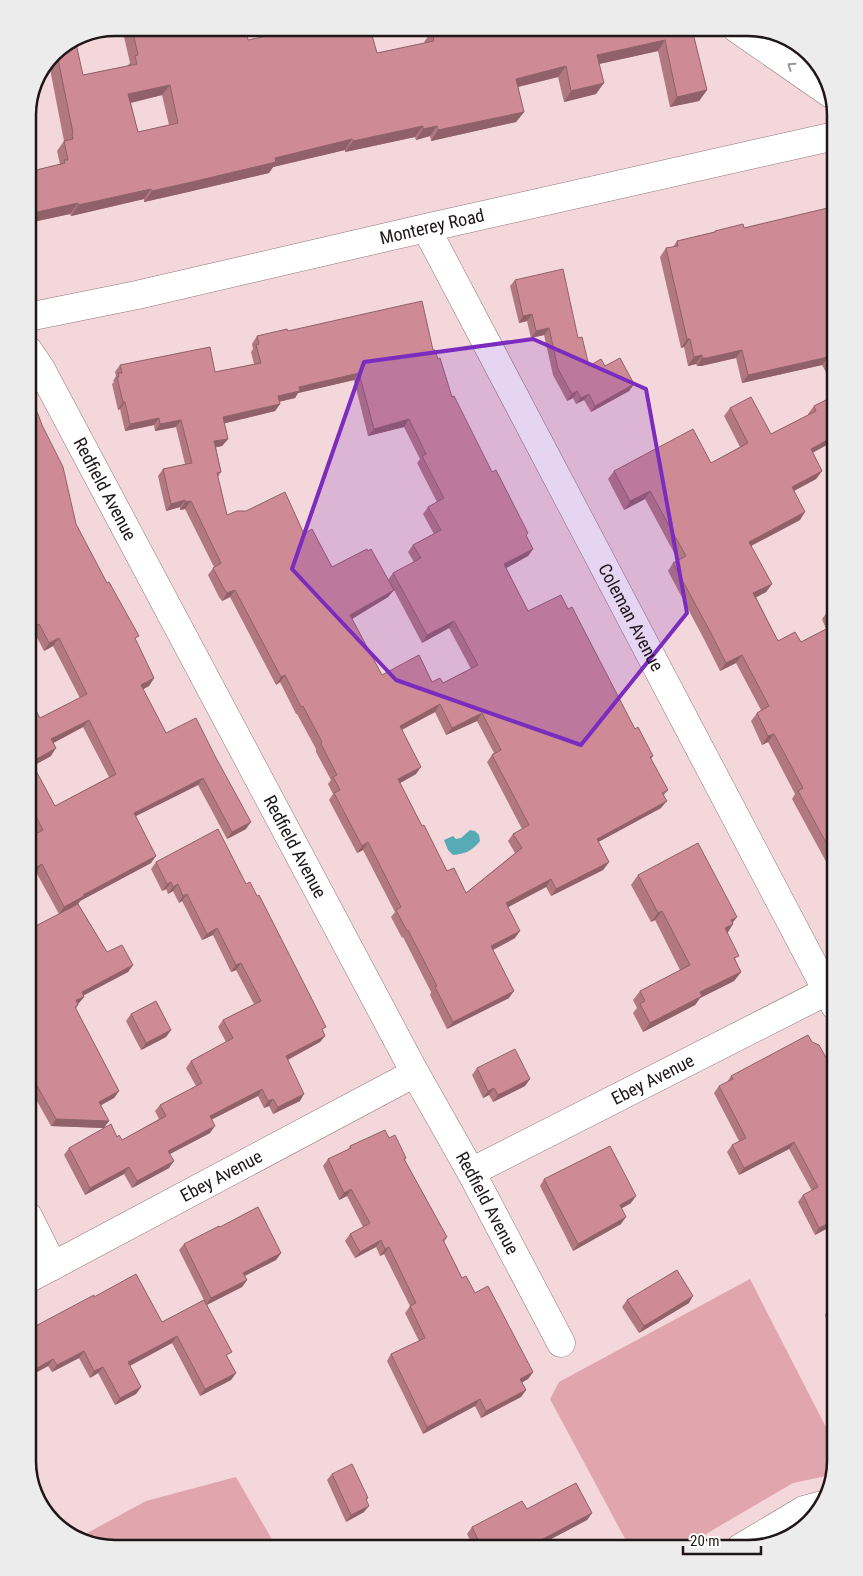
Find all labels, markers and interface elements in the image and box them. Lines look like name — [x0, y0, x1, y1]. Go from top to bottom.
one-way arrow — [788, 63, 797, 72]
street label: Monterey Road — [378, 204, 486, 248]
street label: Redfield Avenue — [69, 434, 141, 544]
street label: Coleman Avenue — [594, 560, 668, 675]
street label: Redfield Avenue — [259, 792, 331, 901]
street label: Ebey Avenue — [608, 1049, 697, 1109]
street label: Ebey Avenue — [177, 1145, 266, 1206]
street label: Redfield Avenue — [452, 1148, 523, 1258]
scale bar — [683, 1524, 760, 1556]
text: 20 m — [690, 1532, 720, 1550]

